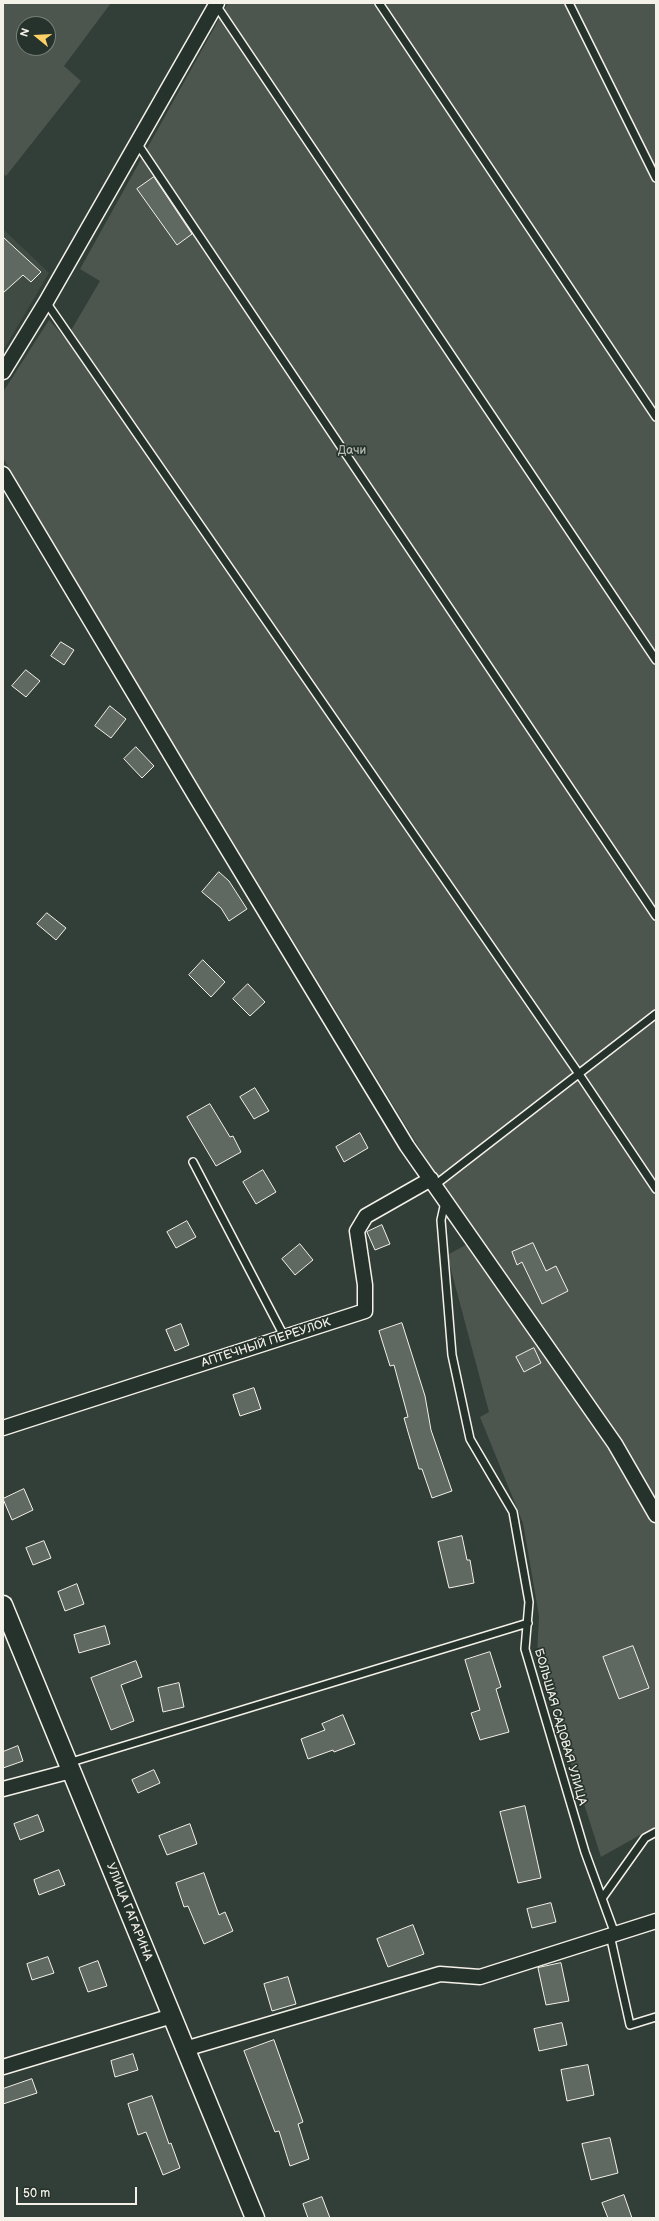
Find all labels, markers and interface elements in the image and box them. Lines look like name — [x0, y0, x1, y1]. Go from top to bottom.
north arrow — [16, 16, 56, 56]
text: N — [18, 27, 33, 38]
park label: Дачи — [338, 444, 366, 458]
street label: АПТЕЧНЫЙ ПЕРЕУЛОК — [200, 1315, 332, 1371]
street label: БОЛЬШАЯ САДОВАЯ УЛИЦА — [531, 1647, 589, 1807]
street label: УЛИЦА ГАГАРИНА — [103, 1861, 155, 1963]
scale bar — [18, 2179, 139, 2205]
text: 50 m — [23, 2186, 50, 2201]

